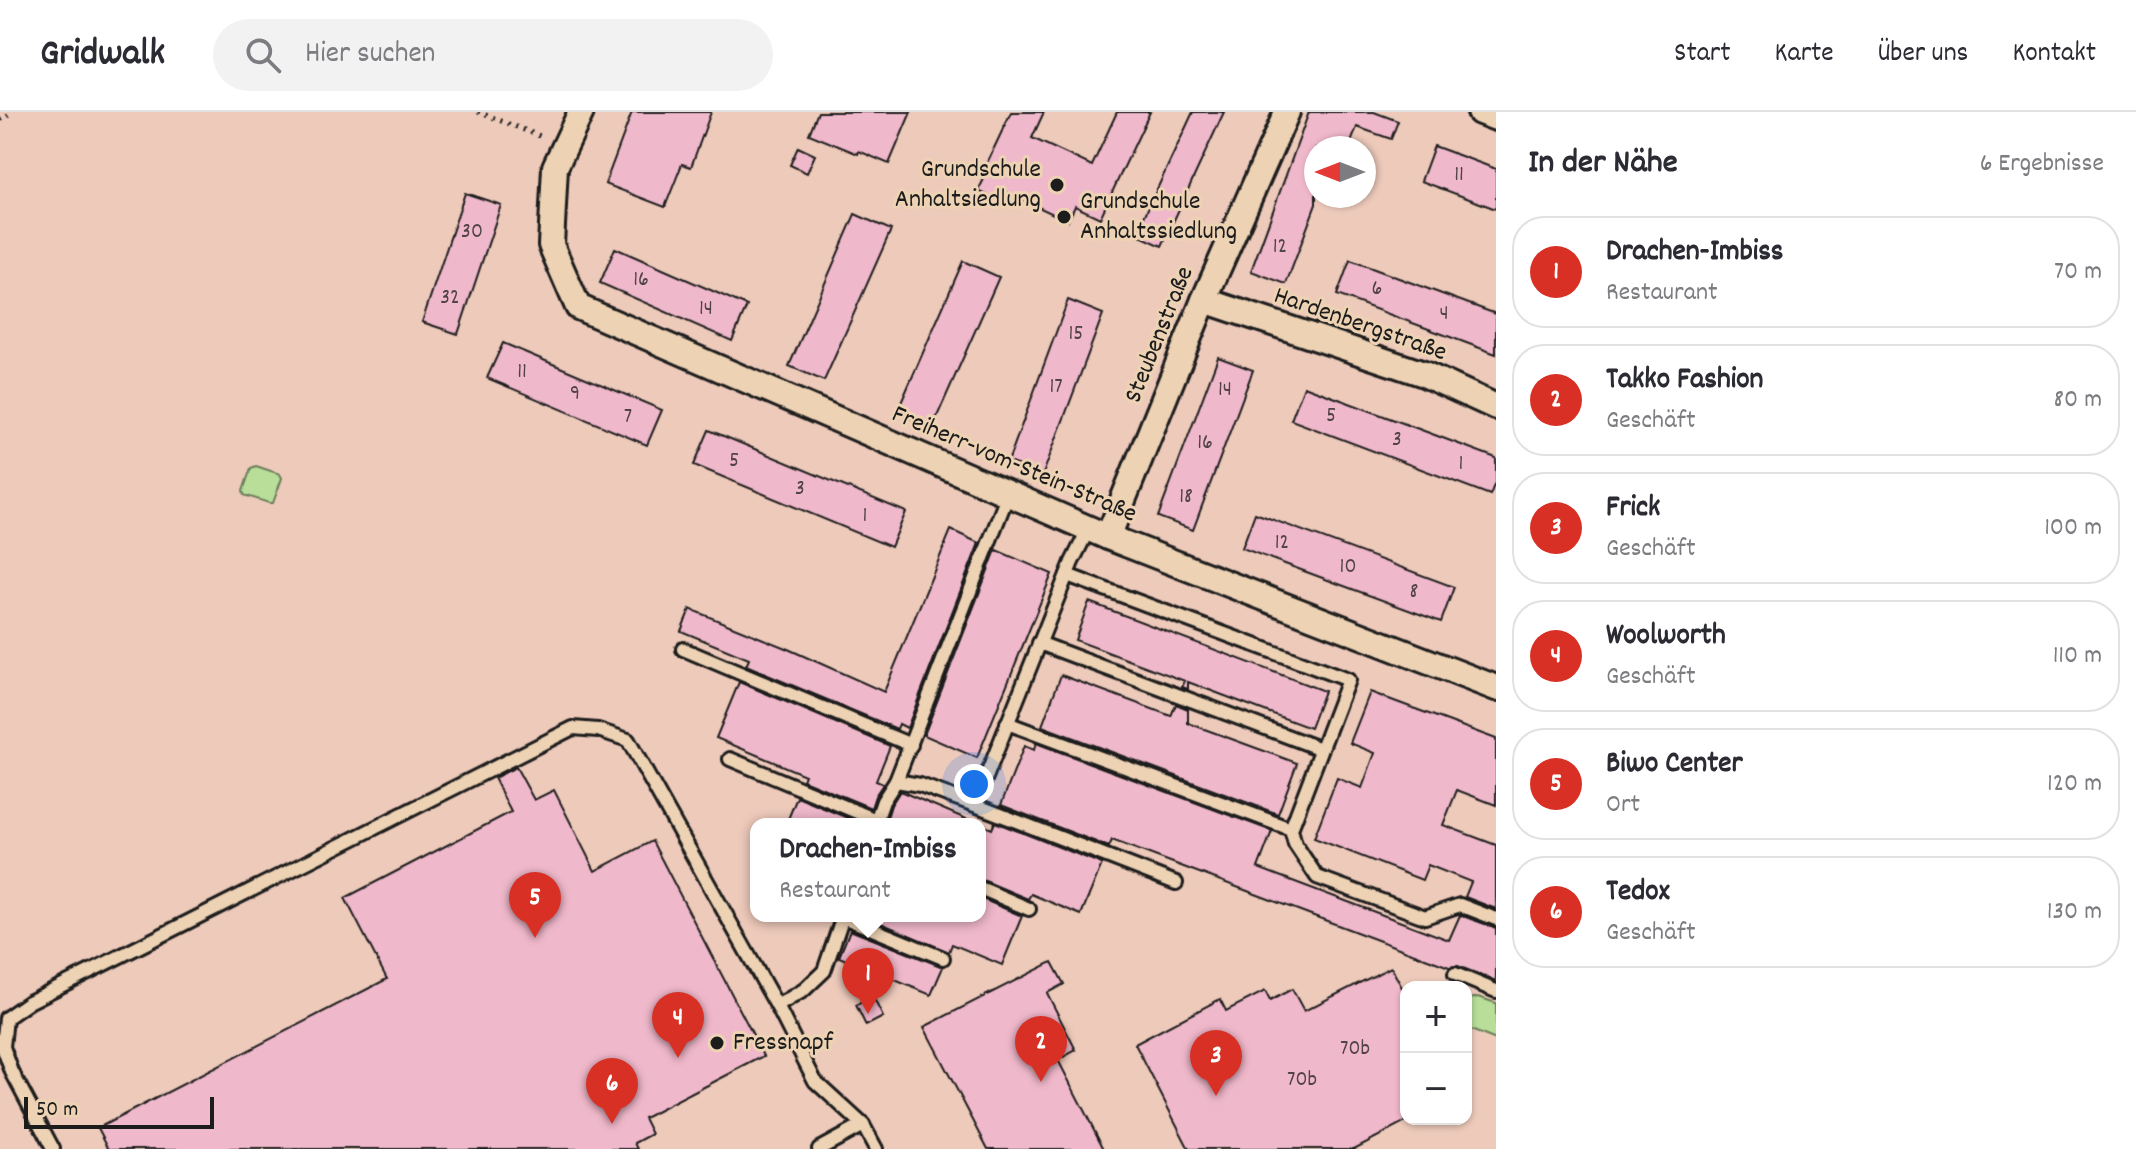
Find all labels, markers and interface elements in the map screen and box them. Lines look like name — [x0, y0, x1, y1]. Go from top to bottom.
search box — [213, 19, 773, 91]
text: Gridwalk — [40, 28, 165, 83]
icon: search — [241, 33, 285, 77]
text: Hier suchen — [305, 34, 435, 77]
text: Start — [1674, 35, 1731, 75]
text: Karte — [1775, 35, 1834, 75]
text: Über uns — [1878, 35, 1968, 75]
text: Kontakt — [2012, 35, 2096, 75]
north arrow — [1304, 136, 1376, 208]
text: In der Nähe — [1528, 140, 1678, 189]
text: 6 Ergebnisse — [1980, 146, 2104, 183]
place label: Grundschule Anhaltsiedlung — [895, 152, 1041, 219]
house number: 11 — [1454, 160, 1464, 191]
marker: Grundschule Anhaltsiedlung — [1048, 176, 1066, 194]
place label: Grundschule Anhaltssiedlung — [1080, 184, 1237, 251]
marker: Grundschule Anhaltssiedlung — [1055, 208, 1073, 226]
house number: 30 — [461, 217, 483, 248]
house number: 12 — [1273, 232, 1287, 263]
text: Drachen-Imbiss — [1606, 232, 1783, 275]
text: 1 — [1553, 254, 1559, 291]
text: 70 m — [2054, 254, 2102, 291]
street label: Steubenstraße — [1116, 261, 1204, 409]
house number: 16 — [633, 265, 649, 296]
house number: 6 — [1372, 274, 1382, 305]
text: Restaurant — [1606, 275, 1718, 312]
street label: Hardenbergstraße — [1269, 278, 1451, 372]
house number: 32 — [440, 283, 460, 314]
house number: 14 — [699, 294, 713, 325]
house number: 4 — [1439, 299, 1449, 330]
house number: 15 — [1068, 319, 1084, 350]
house number: 11 — [517, 357, 527, 388]
text: Takko Fashion — [1606, 360, 1763, 403]
house number: 17 — [1049, 372, 1063, 403]
house number: 14 — [1218, 375, 1232, 406]
house number: 9 — [570, 379, 580, 410]
text: 2 — [1550, 382, 1562, 419]
text: 80 m — [2054, 382, 2102, 419]
street label: Freiherr-vom-Stein-Straße — [886, 397, 1142, 533]
house number: 5 — [1326, 401, 1336, 432]
house number: 7 — [624, 402, 632, 433]
text: Geschäft — [1606, 403, 1696, 440]
house number: 3 — [1392, 425, 1402, 456]
house number: 16 — [1197, 428, 1213, 459]
house number: 5 — [729, 446, 739, 477]
house number: 1 — [1459, 449, 1463, 480]
house number: 3 — [795, 474, 805, 505]
house number: 18 — [1179, 482, 1193, 513]
text: Frick — [1606, 488, 1660, 531]
house number: 1 — [863, 501, 867, 532]
text: 3 — [1550, 510, 1562, 547]
text: 100 m — [2044, 510, 2102, 547]
house number: 12 — [1275, 528, 1289, 559]
text: Geschäft — [1606, 531, 1696, 568]
house number: 10 — [1340, 552, 1356, 583]
house number: 8 — [1410, 577, 1418, 608]
text: Woolworth — [1606, 616, 1726, 659]
text: 4 — [1551, 638, 1561, 675]
text: 110 m — [2053, 638, 2102, 675]
text: Geschäft — [1606, 659, 1696, 696]
text: Biwo Center — [1606, 744, 1743, 787]
your location — [954, 764, 994, 804]
text: 5 — [1550, 766, 1562, 803]
text: 120 m — [2047, 766, 2102, 803]
text: Ort — [1606, 787, 1640, 824]
popup — [750, 818, 986, 922]
text: Drachen-Imbiss — [779, 830, 957, 873]
pin: 5 — [509, 872, 561, 938]
text: Tedox — [1606, 872, 1670, 915]
text: Restaurant — [779, 873, 891, 910]
text: 6 — [1550, 894, 1562, 931]
text: 130 m — [2047, 894, 2102, 931]
text: Geschäft — [1606, 915, 1696, 952]
pin: 1 — [842, 948, 894, 1014]
map controls — [1400, 981, 1472, 1125]
button: + — [1400, 981, 1472, 1053]
pin: 4 — [652, 992, 704, 1058]
pin: 2 — [1015, 1016, 1067, 1082]
place label: Fressnapf — [733, 1025, 834, 1062]
pin: 3 — [1190, 1030, 1242, 1096]
marker: Fressnapf — [708, 1034, 726, 1052]
house number: 70b — [1340, 1034, 1370, 1065]
button: − — [1400, 1053, 1472, 1125]
pin: 6 — [586, 1058, 638, 1124]
house number: 70b — [1287, 1065, 1317, 1096]
scale bar — [24, 1093, 214, 1129]
text: 50 m — [36, 1095, 78, 1126]

